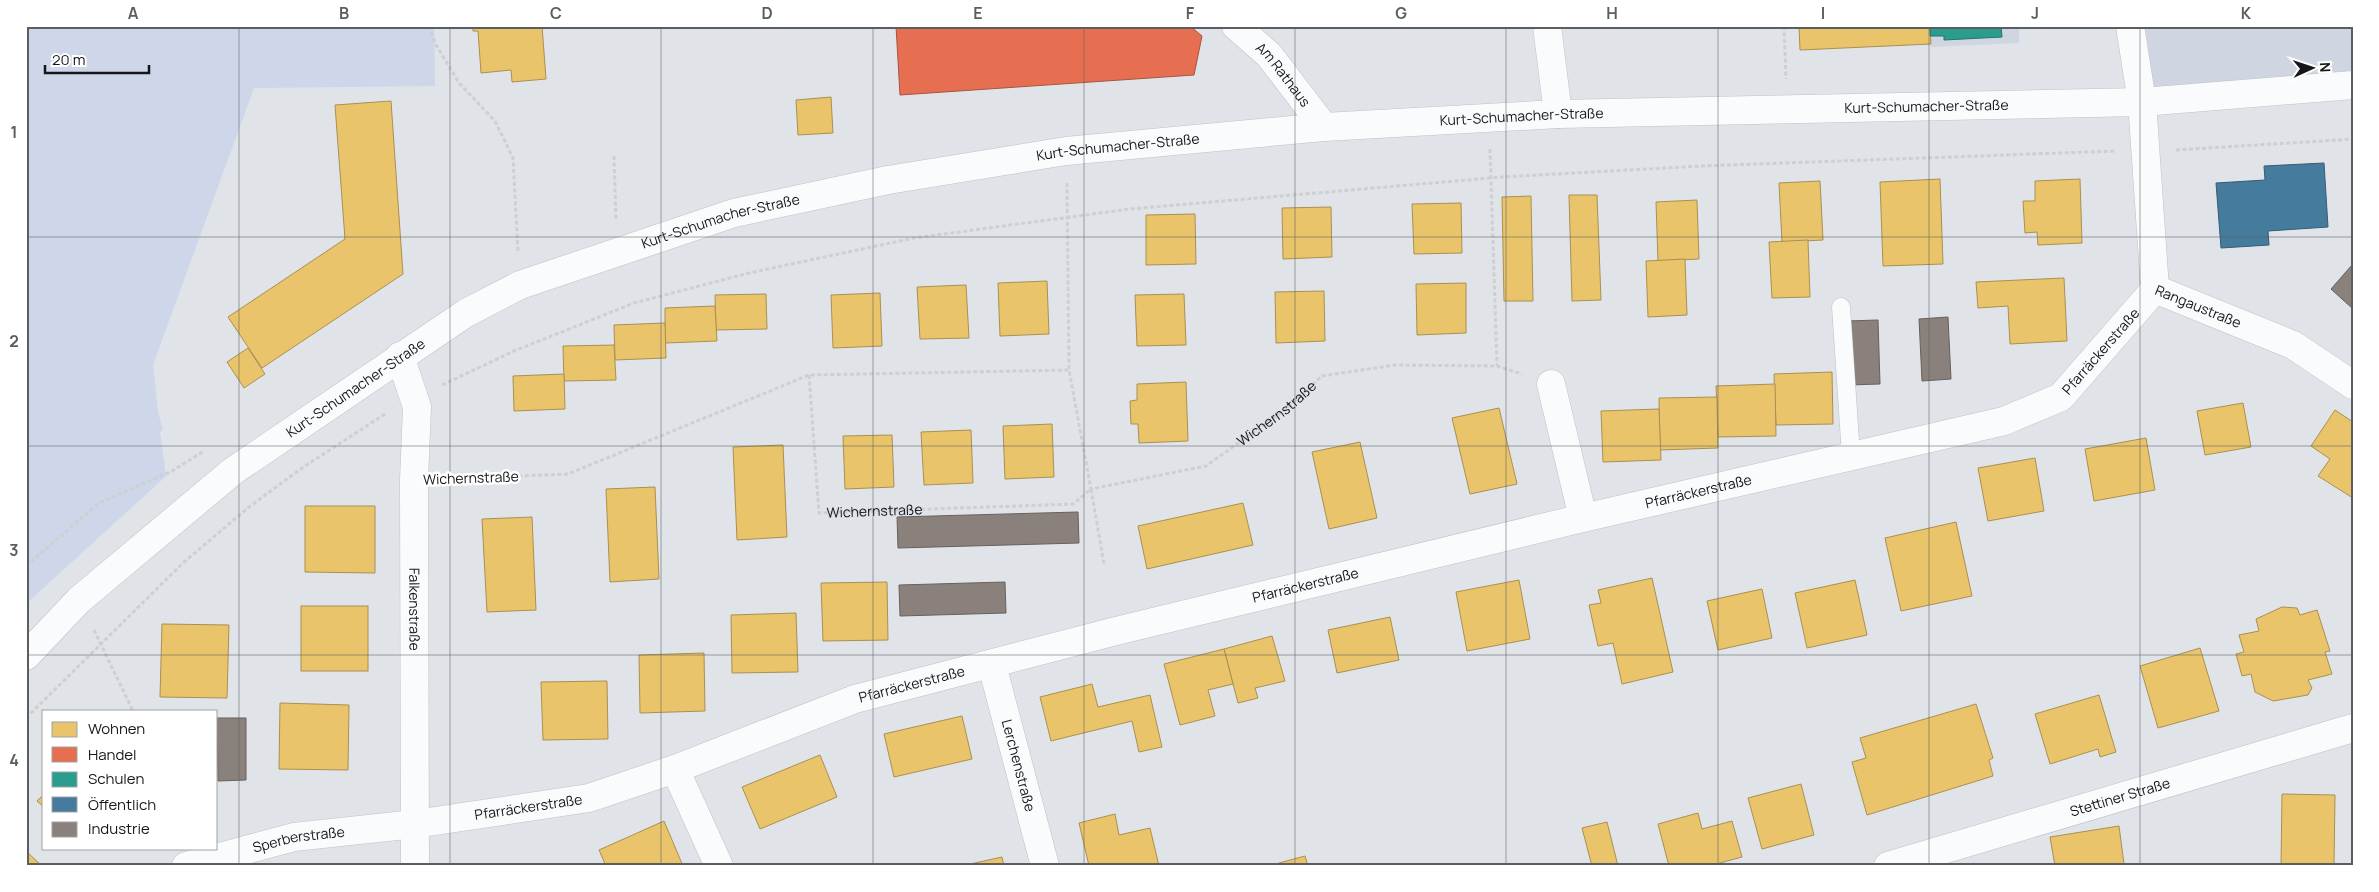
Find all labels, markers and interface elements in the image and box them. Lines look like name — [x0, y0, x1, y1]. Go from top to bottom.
text: A — [128, 2, 139, 24]
text: B — [339, 2, 349, 24]
text: C — [550, 2, 562, 24]
text: D — [761, 2, 773, 24]
text: E — [973, 2, 983, 24]
text: F — [1186, 2, 1195, 24]
text: G — [1395, 2, 1407, 24]
text: H — [1606, 2, 1618, 24]
text: I — [1821, 2, 1825, 24]
text: J — [2031, 2, 2039, 24]
text: K — [2241, 2, 2252, 24]
street label: Am Rathaus — [1252, 38, 1315, 110]
scale bar — [45, 42, 149, 74]
north arrow — [2286, 42, 2336, 92]
text: 20 m — [52, 49, 85, 70]
text: N — [2316, 62, 2335, 73]
street label: Kurt-Schumacher-Straße — [1844, 95, 2009, 117]
street label: Kurt-Schumacher-Straße — [1439, 103, 1604, 130]
text: 1 — [10, 121, 18, 143]
street label: Kurt-Schumacher-Straße — [1035, 129, 1200, 165]
street label: Kurt-Schumacher-Straße — [639, 189, 801, 253]
street label: Rangaustraße — [2152, 280, 2244, 332]
street label: Pfarräckerstraße — [2058, 304, 2143, 398]
text: 2 — [9, 330, 19, 352]
street label: Kurt-Schumacher-Straße — [282, 334, 428, 441]
street label: Wichernstraße — [1233, 376, 1320, 450]
street label: Wichernstraße — [423, 466, 519, 489]
street label: Pfarräckerstraße — [1643, 469, 1753, 512]
street label: Wichernstraße — [826, 499, 923, 522]
text: 3 — [9, 539, 19, 561]
street label: Pfarräckerstraße — [1250, 563, 1360, 607]
street label: Falkenstraße — [405, 568, 424, 651]
street label: Pfarräckerstraße — [857, 661, 967, 707]
legend — [42, 710, 218, 850]
street label: Lerchenstraße — [998, 717, 1040, 814]
text: Wohnen — [88, 718, 145, 739]
text: Handel — [88, 744, 137, 765]
text: 4 — [9, 749, 19, 771]
text: Schulen — [88, 768, 144, 789]
street label: Stettiner Straße — [2068, 773, 2172, 821]
street label: Pfarräckerstraße — [473, 789, 583, 824]
text: Öffentlich — [88, 794, 156, 815]
text: Industrie — [88, 818, 150, 839]
street label: Sperberstraße — [250, 822, 346, 857]

